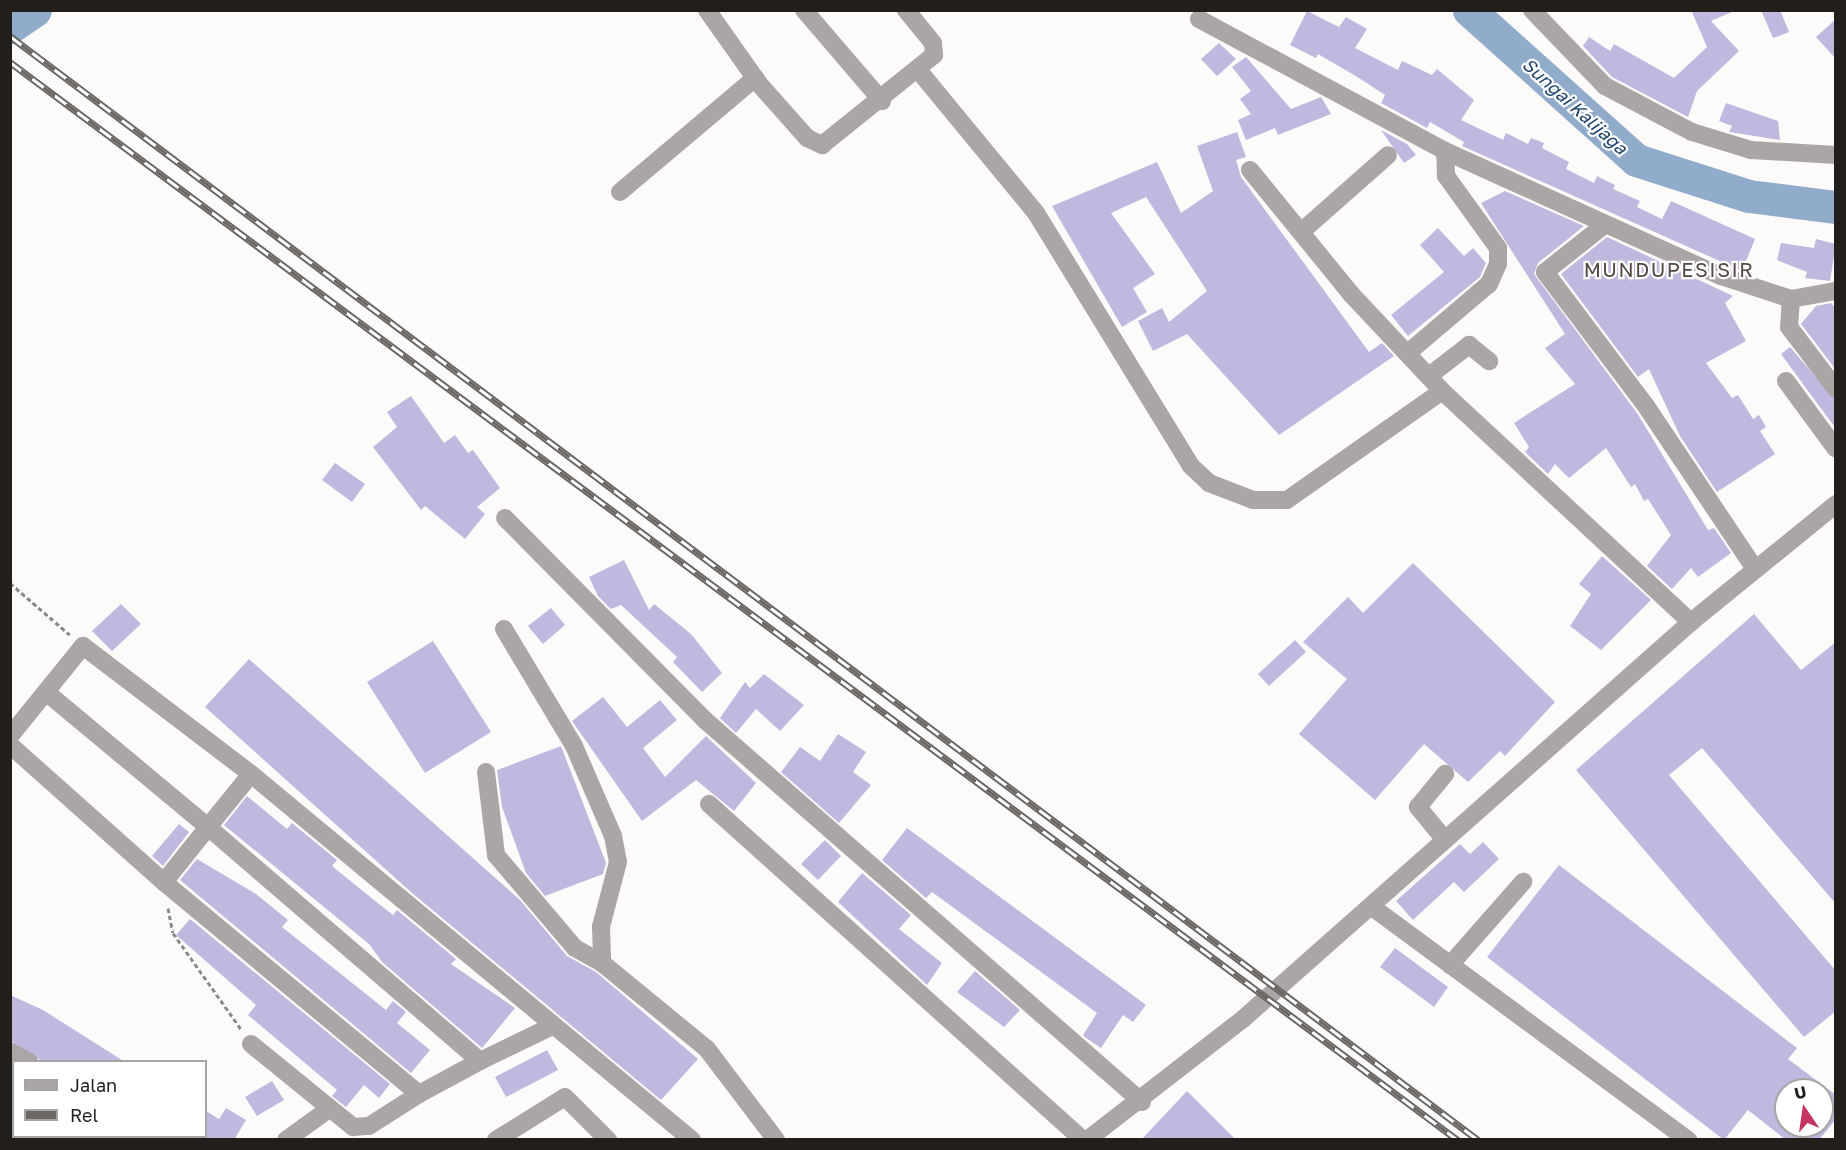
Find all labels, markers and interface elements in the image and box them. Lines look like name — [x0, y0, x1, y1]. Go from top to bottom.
water label: Sungai Kalijaga — [1518, 53, 1632, 159]
district label: MUNDUPESISIR — [1584, 257, 1754, 281]
legend — [12, 1060, 207, 1138]
text: Jalan — [70, 1074, 117, 1096]
north arrow — [1774, 1078, 1834, 1138]
text: U — [1792, 1081, 1808, 1103]
text: Rel — [70, 1104, 98, 1126]

